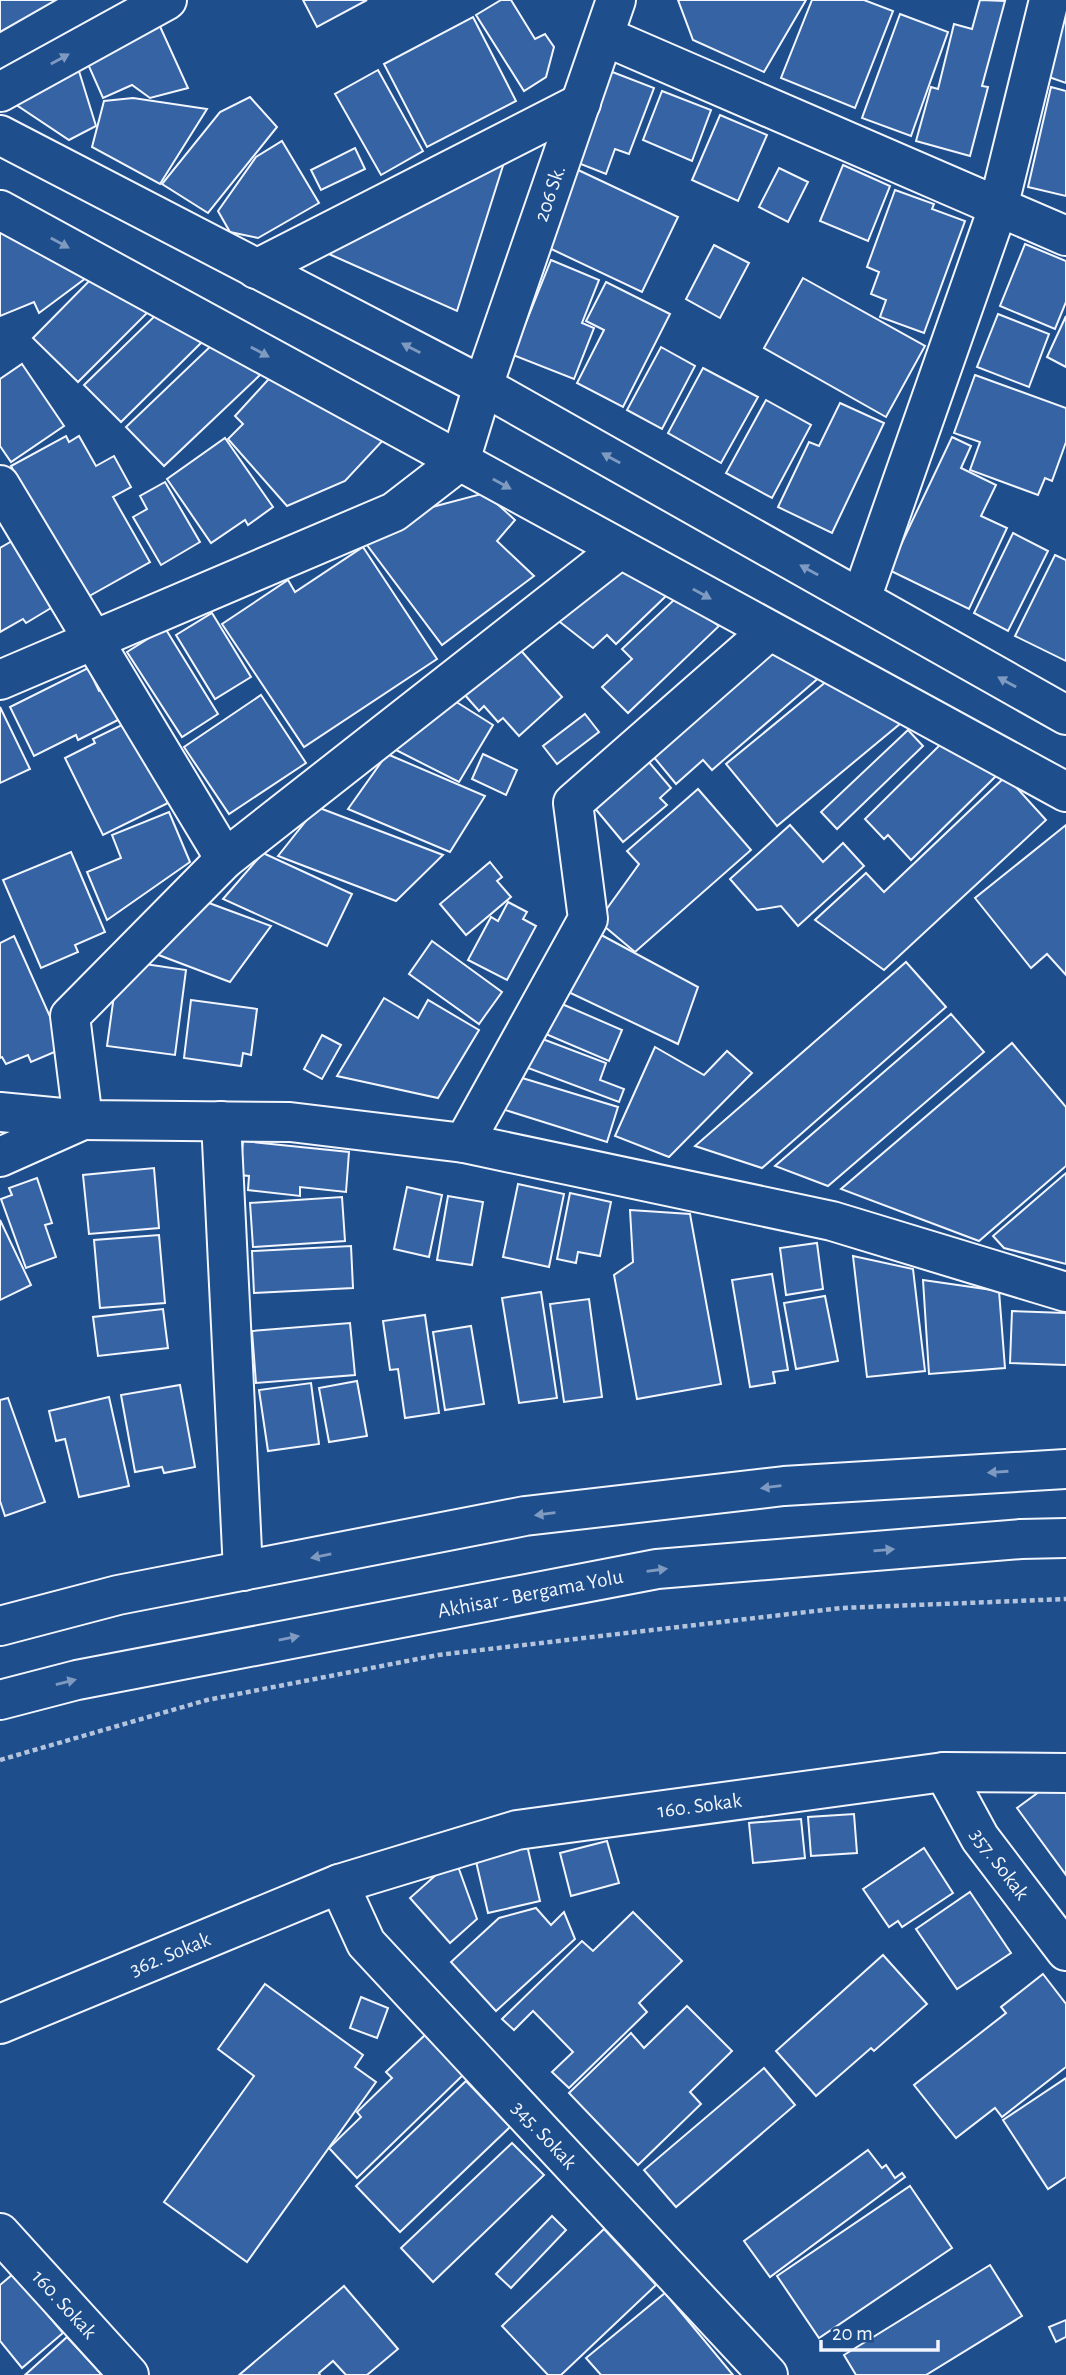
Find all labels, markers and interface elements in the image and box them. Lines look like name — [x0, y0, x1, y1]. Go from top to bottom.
one-way arrow — [50, 53, 70, 65]
street label: 206 Sk. — [530, 163, 569, 224]
one-way arrow — [50, 237, 70, 249]
one-way arrow — [401, 343, 421, 354]
one-way arrow — [250, 346, 269, 358]
one-way arrow — [601, 452, 620, 464]
one-way arrow — [492, 479, 512, 490]
one-way arrow — [799, 564, 818, 576]
one-way arrow — [692, 588, 711, 600]
one-way arrow — [997, 676, 1016, 688]
one-way arrow — [987, 1467, 1009, 1478]
one-way arrow — [760, 1482, 782, 1493]
one-way arrow — [534, 1508, 556, 1519]
one-way arrow — [873, 1544, 895, 1555]
one-way arrow — [310, 1550, 332, 1561]
one-way arrow — [647, 1564, 669, 1575]
street label: Akhisar - Bergama Yolu — [436, 1566, 625, 1622]
one-way arrow — [278, 1632, 300, 1643]
one-way arrow — [55, 1676, 77, 1687]
street label: 160. Sokak — [656, 1790, 743, 1822]
street label: 357. Sokak — [966, 1826, 1033, 1904]
street label: 362. Sokak — [127, 1928, 214, 1980]
street label: 345. Sokak — [508, 2097, 581, 2173]
street label: 160. Sokak — [28, 2266, 101, 2343]
scale bar — [821, 2308, 938, 2352]
text: 20 m — [832, 2323, 873, 2344]

